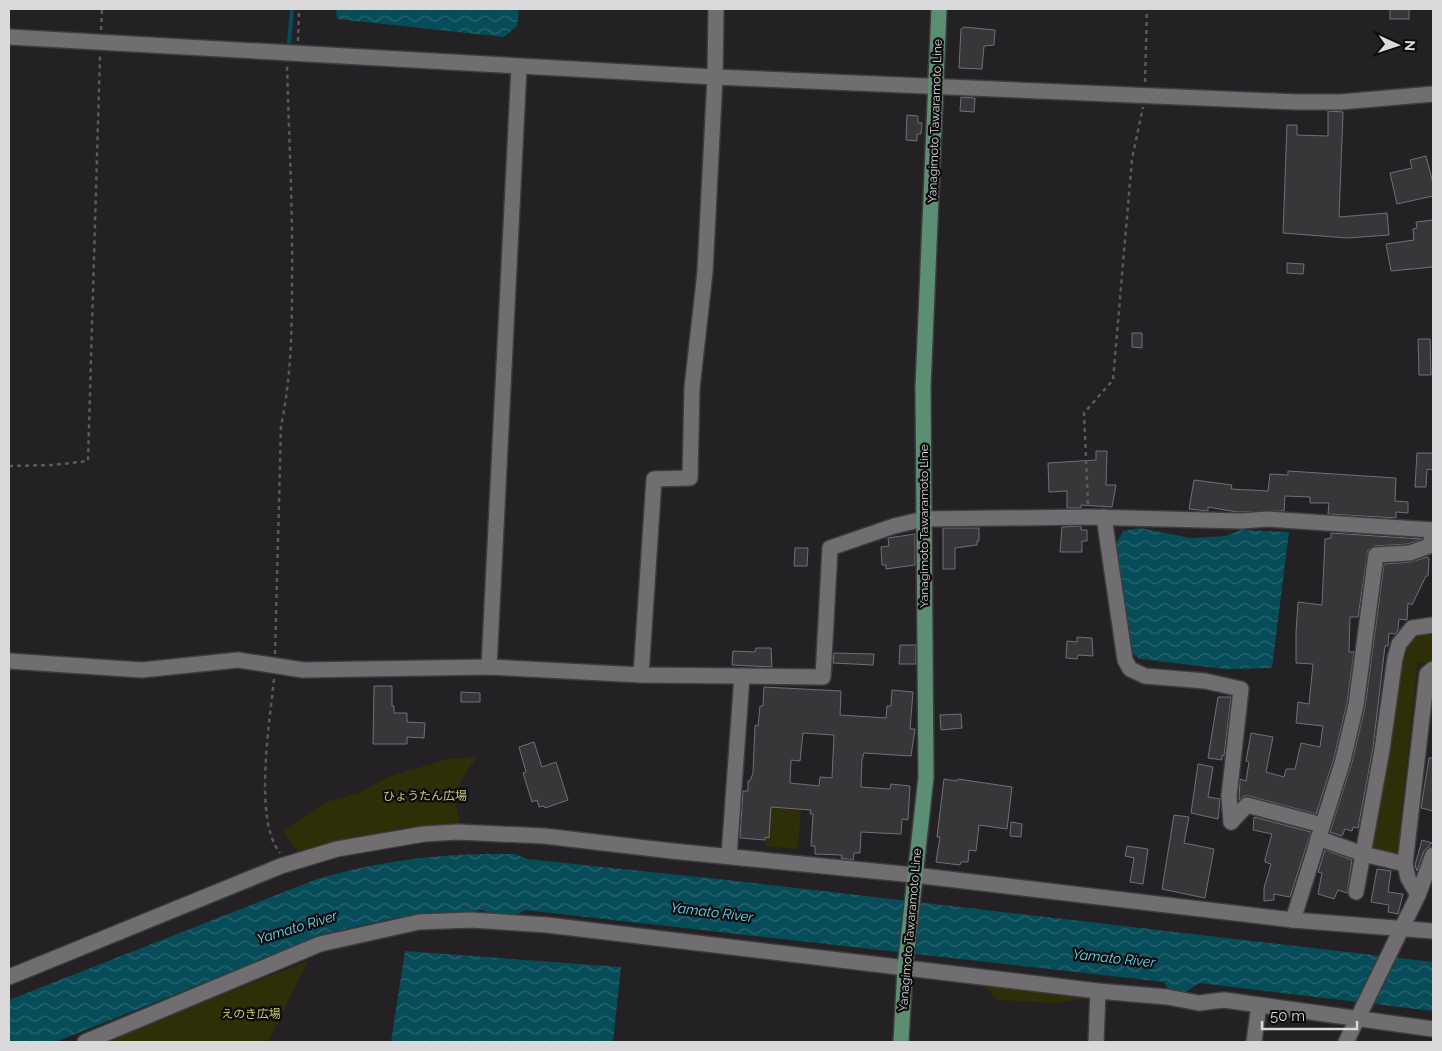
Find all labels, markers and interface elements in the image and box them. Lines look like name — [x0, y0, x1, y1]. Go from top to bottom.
north arrow — [1372, 20, 1422, 70]
street label: Yanagimoto Tawaramoto Line — [925, 39, 945, 203]
text: N — [1402, 40, 1418, 51]
street label: Yanagimoto Tawaramoto Line — [917, 444, 931, 608]
park label: ひょうたん広場 — [383, 789, 467, 803]
street label: Yanagimoto Tawaramoto Line — [896, 848, 924, 1012]
water label: Yamato River — [670, 899, 755, 925]
water label: Yamato River — [255, 907, 340, 947]
water label: Yamato River — [1072, 946, 1157, 970]
scale bar — [1262, 998, 1357, 1030]
park label: えのき広場 — [221, 1007, 281, 1021]
text: 50 m — [1270, 1007, 1305, 1025]

